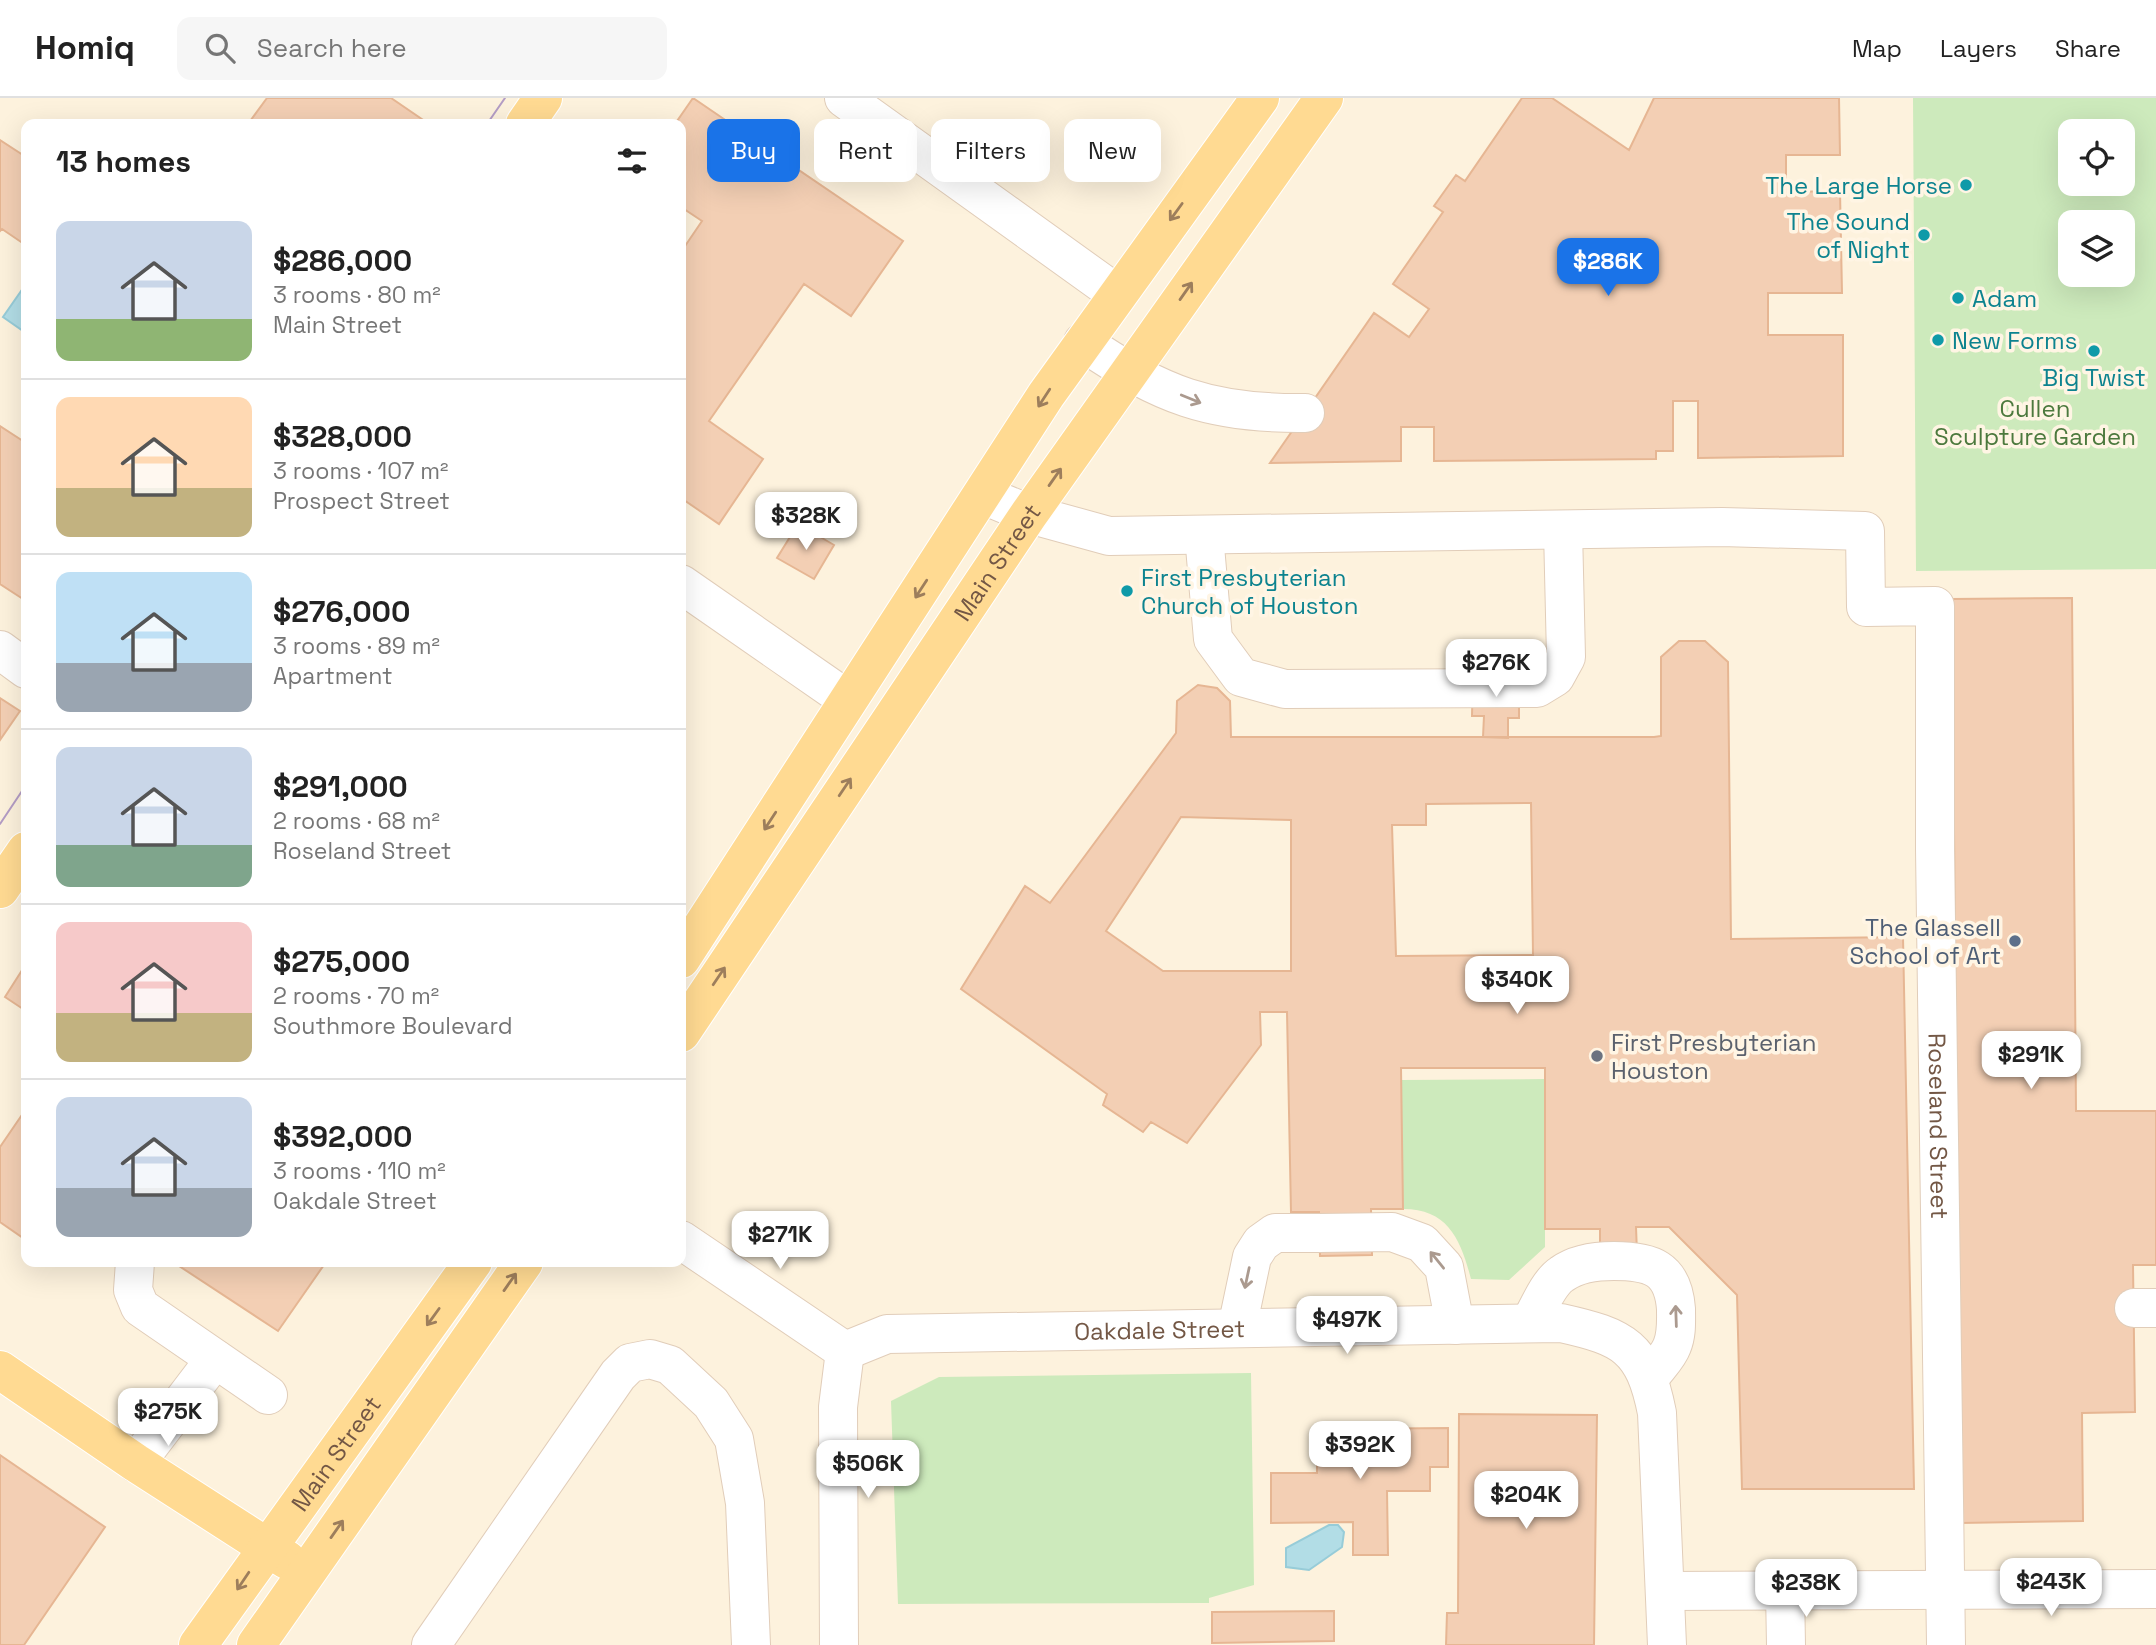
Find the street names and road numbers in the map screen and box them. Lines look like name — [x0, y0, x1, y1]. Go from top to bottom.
street label: Main Street — [946, 497, 1047, 627]
street label: Roseland Street — [1922, 1033, 1956, 1219]
street label: Oakdale Street — [1074, 1313, 1245, 1346]
street label: Main Street — [284, 1390, 388, 1517]

